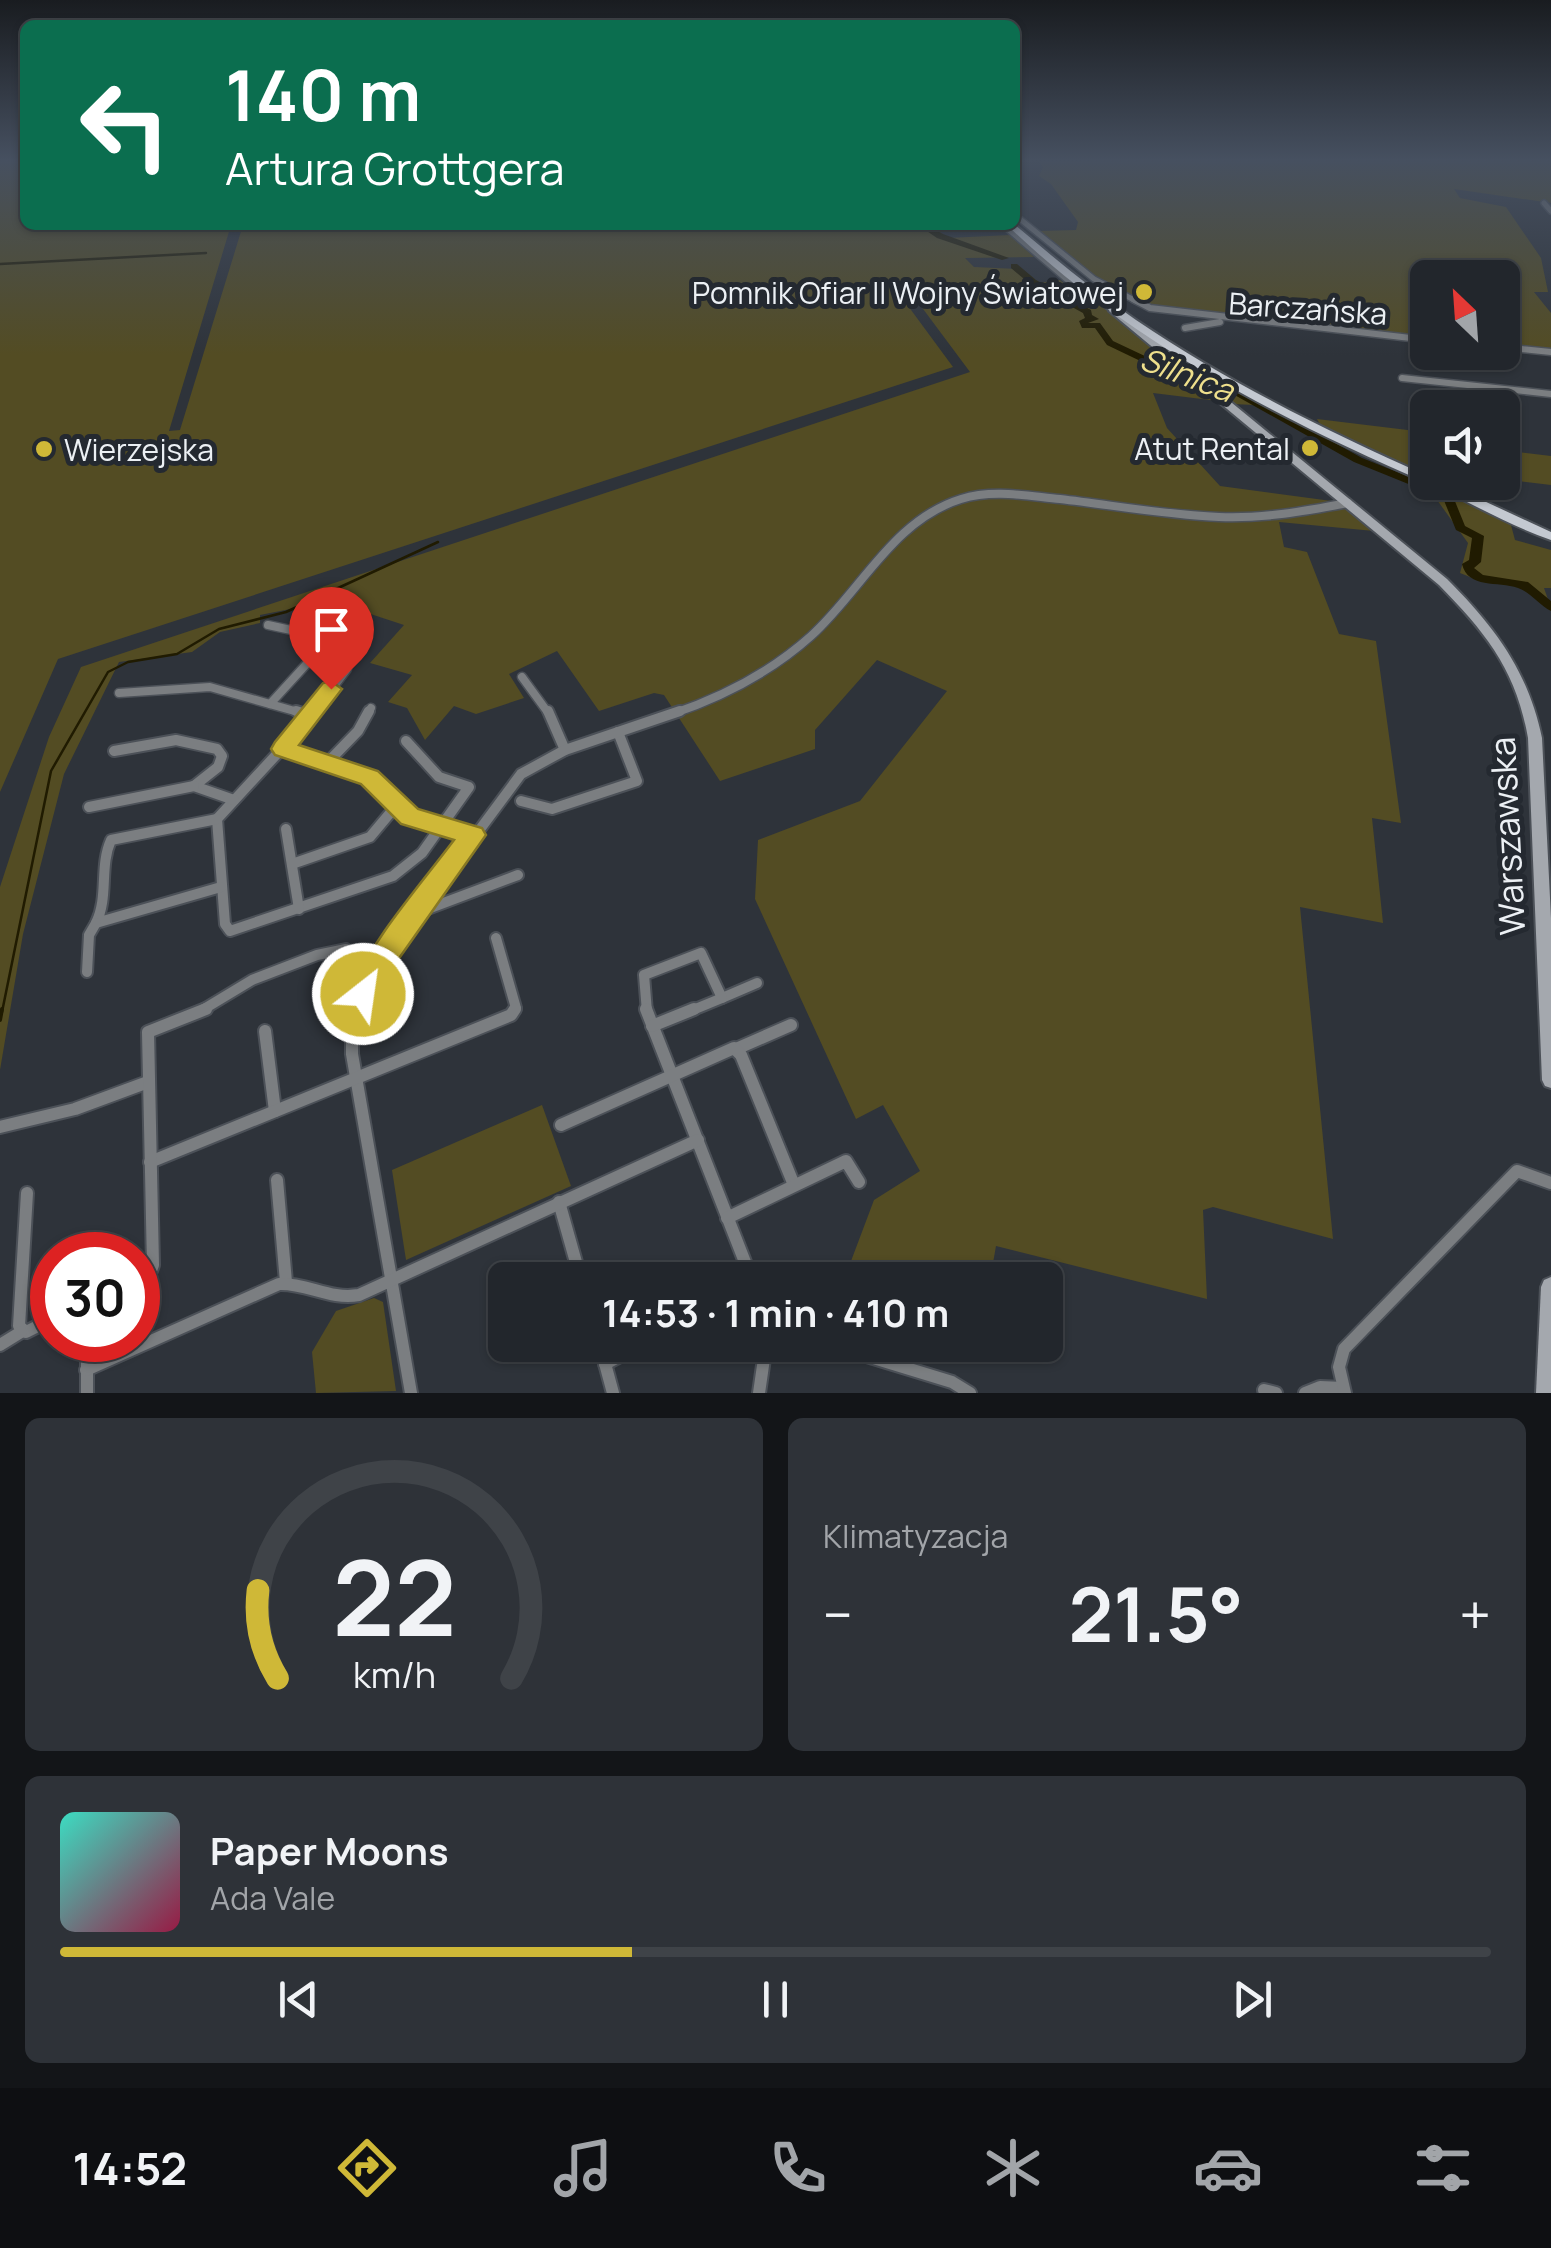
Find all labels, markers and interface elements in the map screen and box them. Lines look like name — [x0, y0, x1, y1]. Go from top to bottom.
text: 140 m — [225, 46, 421, 142]
icon: left — [60, 60, 190, 190]
text: Artura Grottgera — [225, 137, 565, 199]
north arrow — [1410, 260, 1520, 370]
map controls — [1410, 260, 1520, 500]
place label: Pomnik Ofiar II Wojny Światowej — [692, 272, 1124, 313]
marker: Pomnik Ofiar II Wojny Światowej — [1133, 281, 1155, 303]
street label: Barczańska — [1227, 282, 1389, 334]
water label: Silnica — [1134, 336, 1242, 413]
button: sound — [1410, 390, 1520, 500]
place label: Atut Rental — [1134, 428, 1290, 469]
place label: Wierzejska — [64, 429, 214, 470]
marker: Atut Rental — [1299, 437, 1321, 459]
marker: Wierzejska — [33, 438, 55, 460]
pin — [289, 587, 374, 690]
icon: arrive — [304, 602, 359, 657]
street label: Warszawska — [1478, 736, 1536, 936]
position arrow — [311, 942, 415, 1046]
speed limit sign: 30 — [30, 1232, 160, 1362]
text: 14:53 · 1 min · 410 m — [602, 1286, 949, 1338]
text: Klimatyzacja — [823, 1514, 1008, 1558]
text: 22 — [332, 1525, 456, 1667]
text: 21.5° — [1069, 1562, 1243, 1665]
text: − — [823, 1576, 853, 1652]
text: + — [1459, 1576, 1491, 1652]
text: km/h — [352, 1650, 436, 1699]
text: Paper Moons — [210, 1824, 449, 1876]
text: Ada Vale — [210, 1876, 335, 1920]
icon: previous — [271, 1972, 326, 2027]
icon: pause — [748, 1972, 803, 2027]
icon: next — [1225, 1972, 1280, 2027]
icon: directions — [332, 2133, 402, 2203]
icon: music — [548, 2133, 618, 2203]
icon: phone — [763, 2133, 833, 2203]
icon: climate — [978, 2133, 1048, 2203]
icon: car — [1193, 2133, 1263, 2203]
icon: filters — [1408, 2133, 1478, 2203]
text: 14:52 — [73, 2137, 187, 2199]

